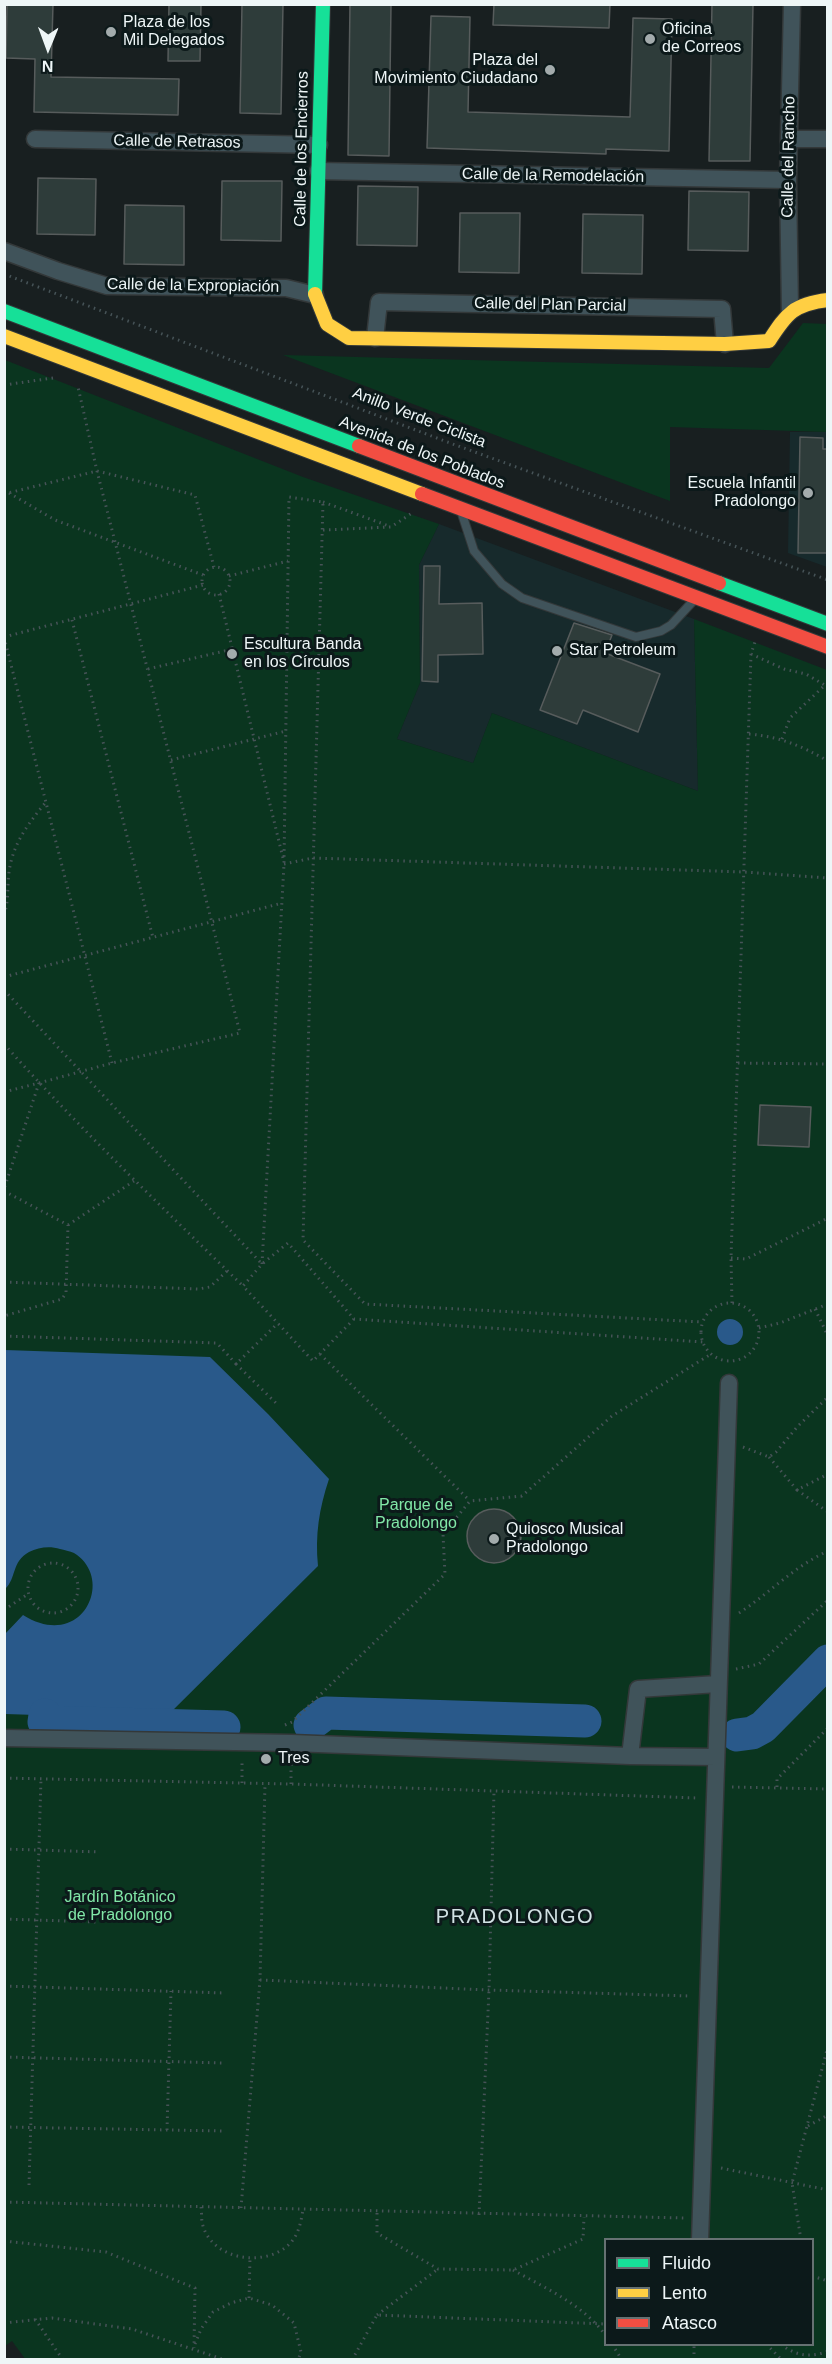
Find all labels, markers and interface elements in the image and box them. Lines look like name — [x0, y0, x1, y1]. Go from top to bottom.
place label: Plaza de los Mil Delegados — [123, 13, 224, 51]
north arrow — [18, 18, 78, 78]
place label: Oficina de Correos — [662, 20, 741, 58]
marker: Plaza de los Mil Delegados — [104, 25, 118, 39]
marker: Oficina de Correos — [643, 32, 657, 46]
place label: Plaza del Movimiento Ciudadano — [374, 51, 538, 89]
text: N — [42, 58, 54, 75]
marker: Plaza del Movimiento Ciudadano — [543, 63, 557, 77]
street label: Calle de los Encierros — [291, 71, 313, 227]
street label: Calle del Rancho — [778, 96, 800, 218]
street label: Calle de Retrasos — [113, 131, 241, 153]
street label: Calle de la Remodelación — [462, 165, 644, 187]
street label: Calle de la Expropiación — [107, 275, 279, 297]
street label: Calle del Plan Parcial — [474, 294, 626, 316]
street label: Anillo Verde Ciclista — [350, 384, 488, 452]
street label: Avenida de los Poblados — [336, 413, 508, 493]
place label: Escuela Infantil Pradolongo — [687, 474, 796, 512]
marker: Escuela Infantil Pradolongo — [801, 486, 815, 500]
place label: Escultura Banda en los Círculos — [244, 635, 361, 673]
place label: Star Petroleum — [569, 641, 676, 661]
marker: Star Petroleum — [550, 644, 564, 658]
marker: Escultura Banda en los Círculos — [225, 647, 239, 661]
park label: Parque de Pradolongo — [375, 1496, 457, 1534]
place label: Quiosco Musical Pradolongo — [506, 1520, 623, 1558]
marker: Quiosco Musical Pradolongo — [487, 1532, 501, 1546]
place label: Tres — [278, 1749, 309, 1769]
marker: Tres — [259, 1752, 273, 1766]
park label: Jardín Botánico de Pradolongo — [64, 1888, 176, 1926]
district label: PRADOLONGO — [436, 1905, 594, 1929]
legend — [604, 2238, 814, 2346]
text: Fluido — [662, 2253, 711, 2273]
text: Lento — [662, 2283, 707, 2303]
text: Atasco — [662, 2313, 717, 2333]

